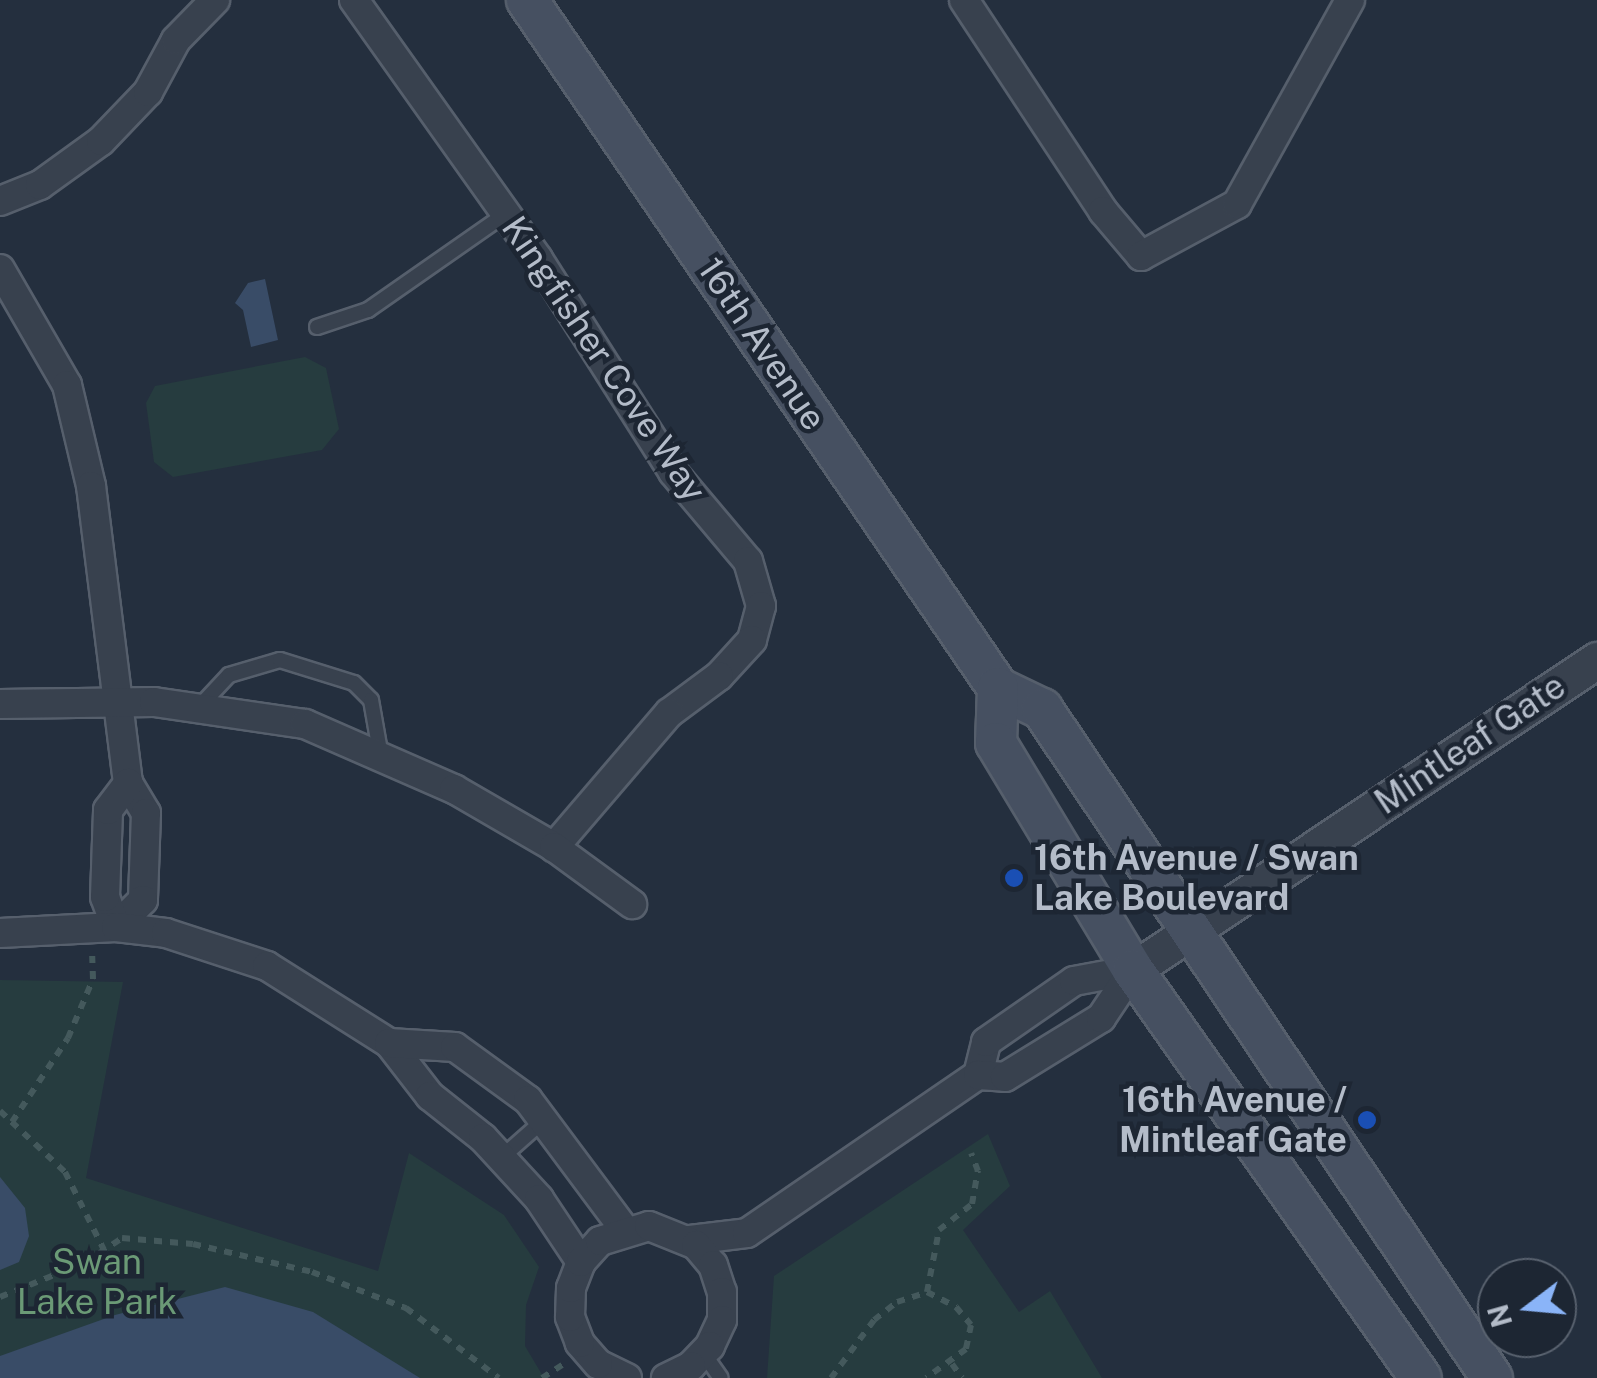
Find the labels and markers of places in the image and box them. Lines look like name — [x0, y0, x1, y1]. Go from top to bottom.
place label: 16th Avenue / Swan Lake Boulevard — [1034, 837, 1359, 919]
marker: 16th Avenue / Swan Lake Boulevard — [1003, 867, 1025, 889]
place label: 16th Avenue / Mintleaf Gate — [1119, 1079, 1347, 1161]
marker: 16th Avenue / Mintleaf Gate — [1356, 1109, 1378, 1131]

